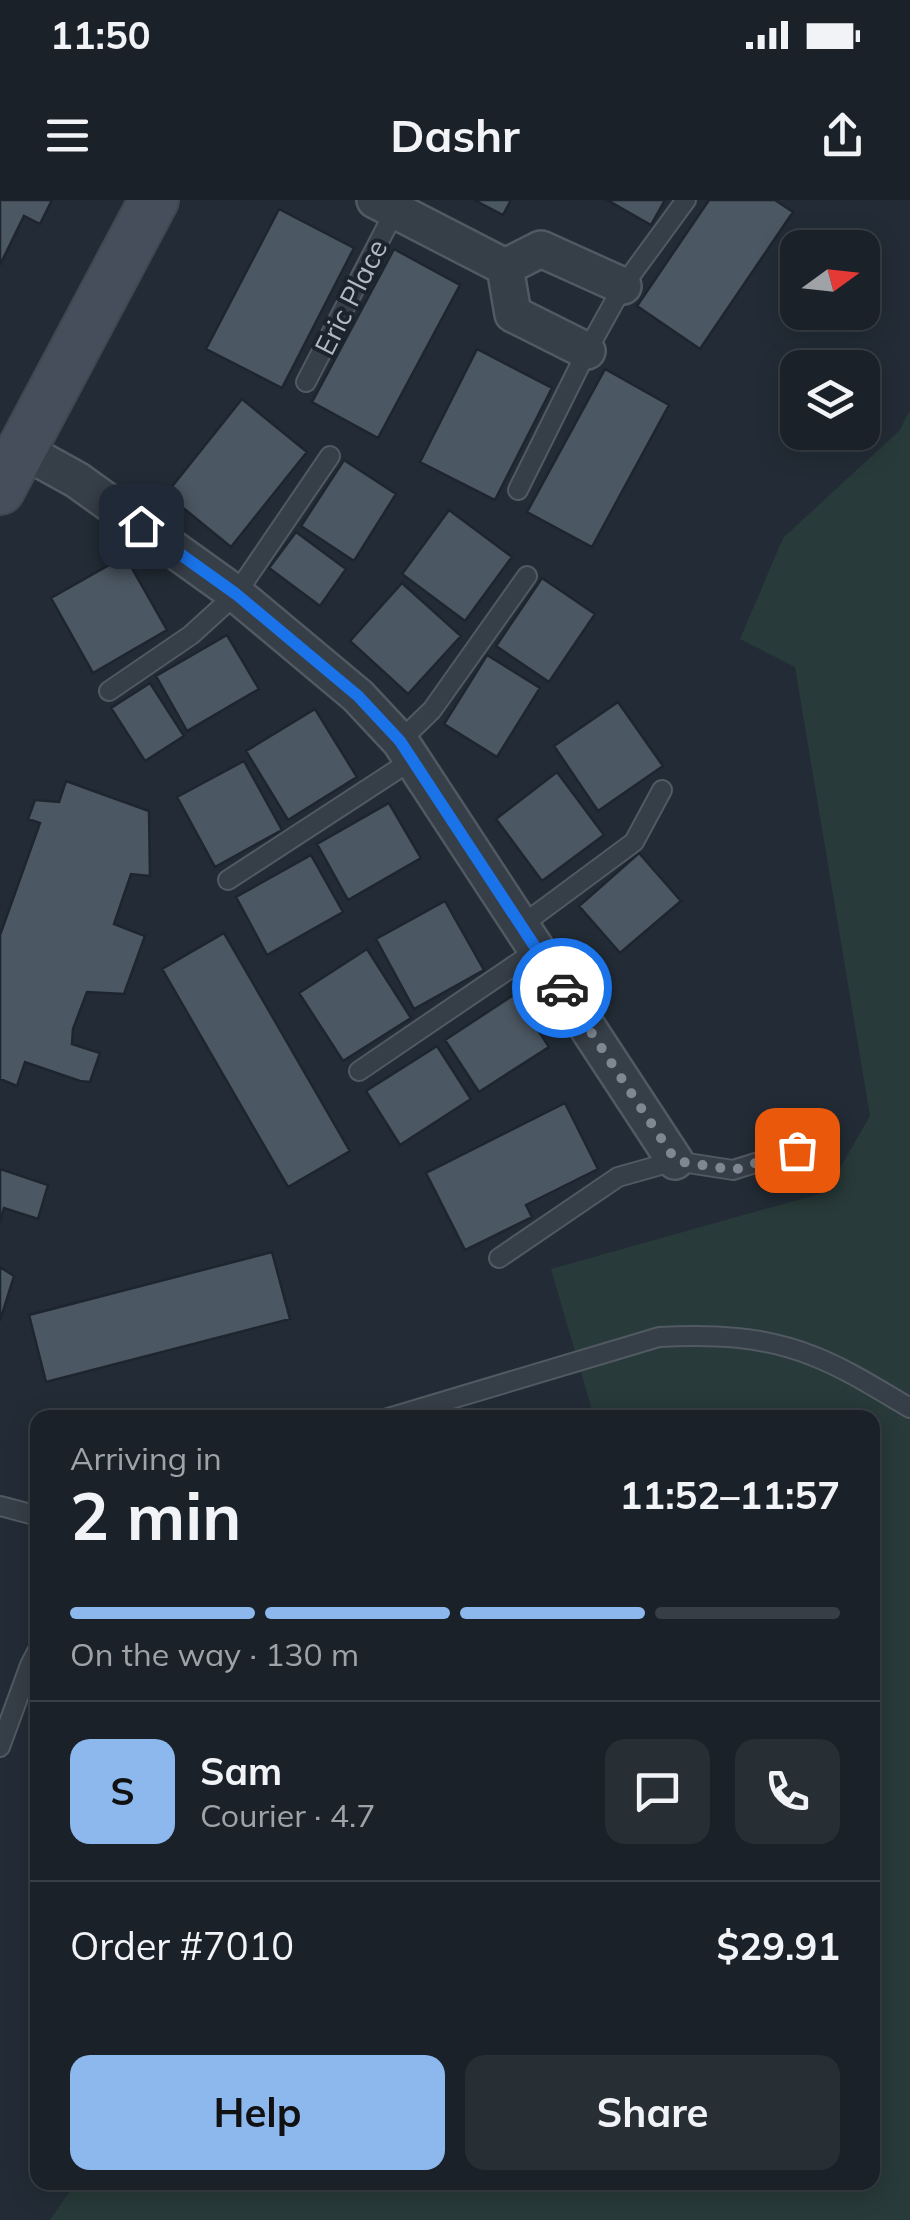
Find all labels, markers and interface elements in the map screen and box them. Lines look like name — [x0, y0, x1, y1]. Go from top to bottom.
text: 11:50 — [50, 11, 151, 59]
text: Dashr — [390, 107, 520, 163]
icon: menu — [40, 108, 95, 163]
icon: share — [815, 108, 870, 163]
north arrow — [780, 230, 880, 330]
map controls — [780, 230, 880, 450]
street label: Eric Place — [307, 233, 395, 360]
button: layers — [780, 350, 880, 450]
pin — [99, 484, 184, 569]
icon: home — [114, 499, 169, 554]
courier — [512, 938, 612, 1038]
icon: car — [535, 961, 590, 1016]
pin — [755, 1108, 840, 1193]
icon: bag — [770, 1123, 825, 1178]
text: Arriving in — [70, 1438, 222, 1478]
text: 11:52–11:57 — [620, 1471, 840, 1519]
text: 2 min — [70, 1475, 241, 1556]
text: On the way · 130 m — [70, 1634, 359, 1674]
button: chat — [605, 1739, 710, 1844]
button: phone — [735, 1739, 840, 1844]
text: Sam — [200, 1747, 282, 1795]
text: S — [110, 1767, 135, 1815]
text: Courier · 4.7 — [200, 1795, 376, 1835]
text: Order #7010 — [70, 1922, 294, 1970]
text: $29.91 — [717, 1922, 840, 1970]
button: Help — [70, 2055, 445, 2170]
button: Share — [465, 2055, 840, 2170]

